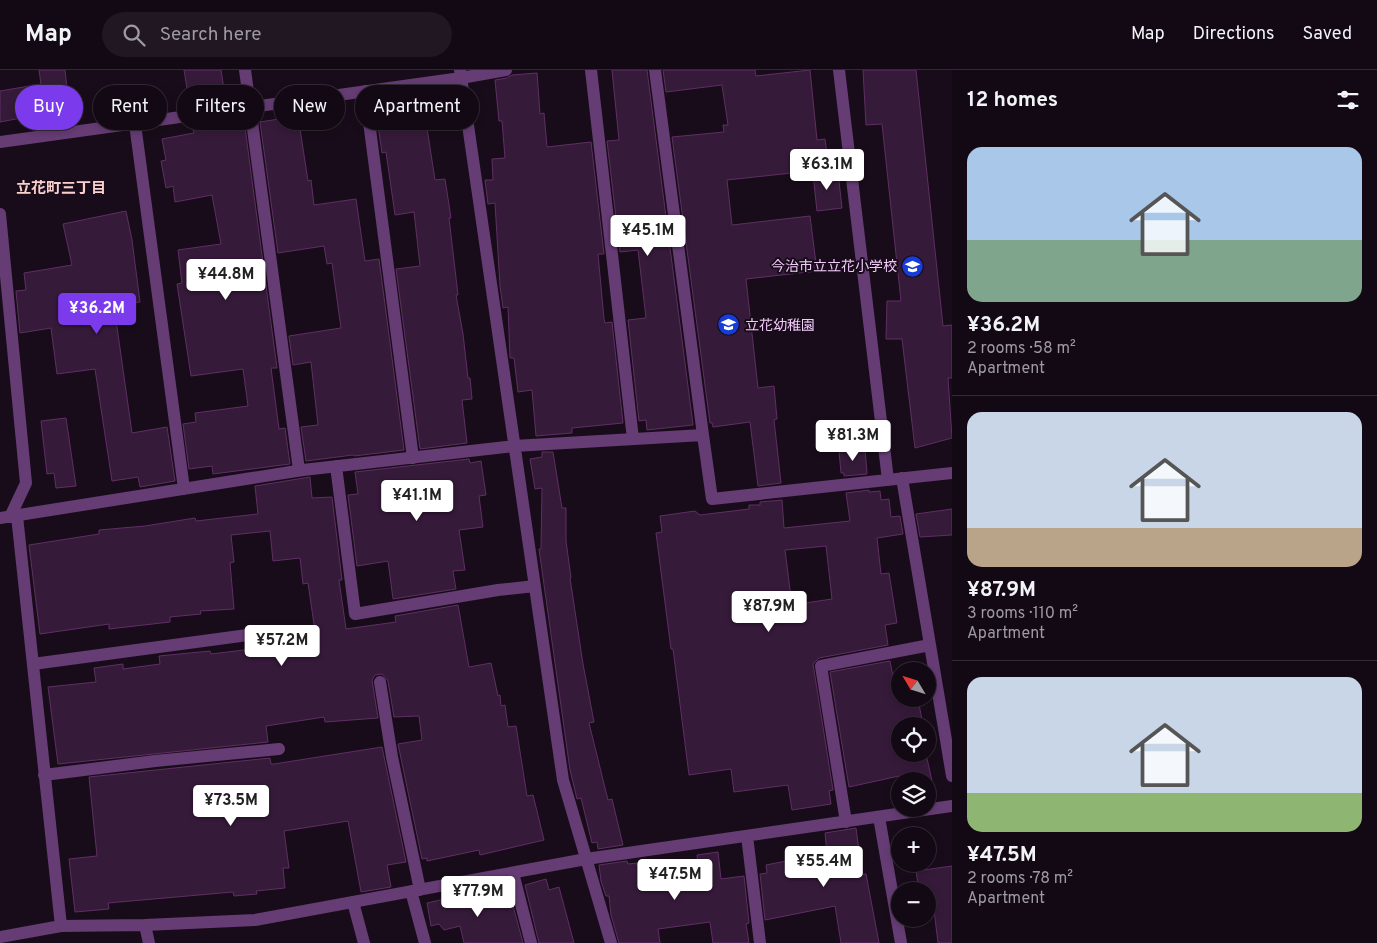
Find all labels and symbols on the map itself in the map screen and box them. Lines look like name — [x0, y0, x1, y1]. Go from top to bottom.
pin: ¥63.1M — [786, 148, 868, 191]
district label: 立花町三丁目 — [16, 180, 106, 199]
pin: ¥45.1M — [607, 214, 689, 257]
school or university icon: 今治市立立花小学校 — [901, 254, 925, 278]
pin: ¥44.8M — [185, 258, 267, 301]
place label: 今治市立立花小学校 — [771, 259, 897, 276]
pin: ¥36.2M — [56, 292, 138, 335]
school or university icon: 立花幼稚園 — [717, 313, 741, 337]
place label: 立花幼稚園 — [745, 318, 815, 335]
pin: ¥81.3M — [812, 420, 894, 462]
pin: ¥41.1M — [376, 480, 458, 522]
pin: ¥87.9M — [728, 590, 810, 633]
pin: ¥57.2M — [241, 624, 323, 667]
north arrow — [891, 662, 936, 708]
pin: ¥73.5M — [190, 784, 272, 827]
pin: ¥55.4M — [783, 846, 865, 888]
pin: ¥47.5M — [634, 858, 716, 901]
pin: ¥77.9M — [437, 876, 519, 918]

